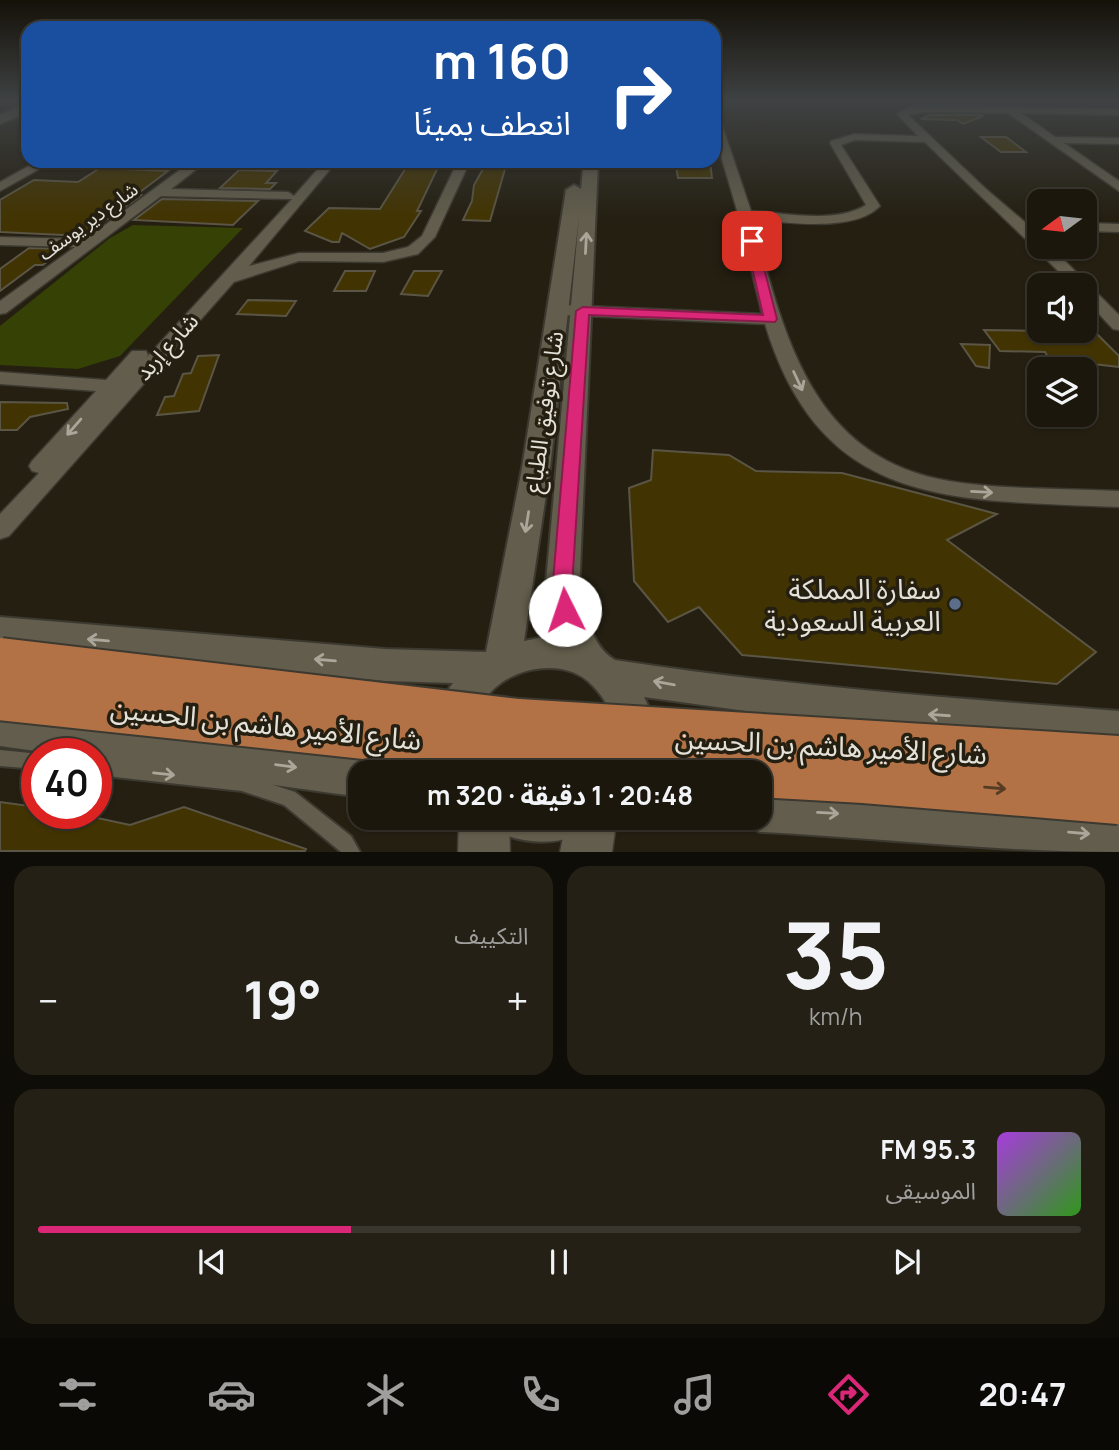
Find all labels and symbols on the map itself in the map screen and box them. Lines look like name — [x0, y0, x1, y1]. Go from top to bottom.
street label: شارع دير يوسف — [33, 176, 144, 267]
north arrow — [1027, 189, 1097, 259]
pin — [722, 211, 782, 271]
one-way arrow — [580, 231, 593, 254]
street label: شارع إربد — [127, 305, 206, 388]
street label: شارع توفيق الطباع — [516, 329, 572, 495]
one-way arrow — [792, 370, 805, 392]
one-way arrow — [66, 417, 82, 435]
one-way arrow — [970, 485, 993, 498]
one-way arrow — [520, 511, 533, 533]
place label: سفارة المملكة العربية السعودية — [764, 569, 941, 639]
position arrow — [528, 573, 602, 647]
marker: سفارة المملكة العربية السعودية — [947, 596, 963, 612]
one-way arrow — [88, 633, 110, 646]
one-way arrow — [314, 653, 337, 666]
one-way arrow — [654, 676, 676, 689]
street label: شارع الأمير هاشم بن الحسين — [108, 688, 423, 762]
one-way arrow — [928, 708, 951, 721]
street label: شارع الأمير هاشم بن الحسين — [674, 718, 988, 776]
speed limit sign: 40 — [21, 738, 112, 829]
one-way arrow — [274, 760, 297, 773]
one-way arrow — [152, 768, 175, 781]
one-way arrow — [983, 782, 1005, 795]
one-way arrow — [816, 807, 839, 820]
one-way arrow — [1067, 827, 1090, 840]

